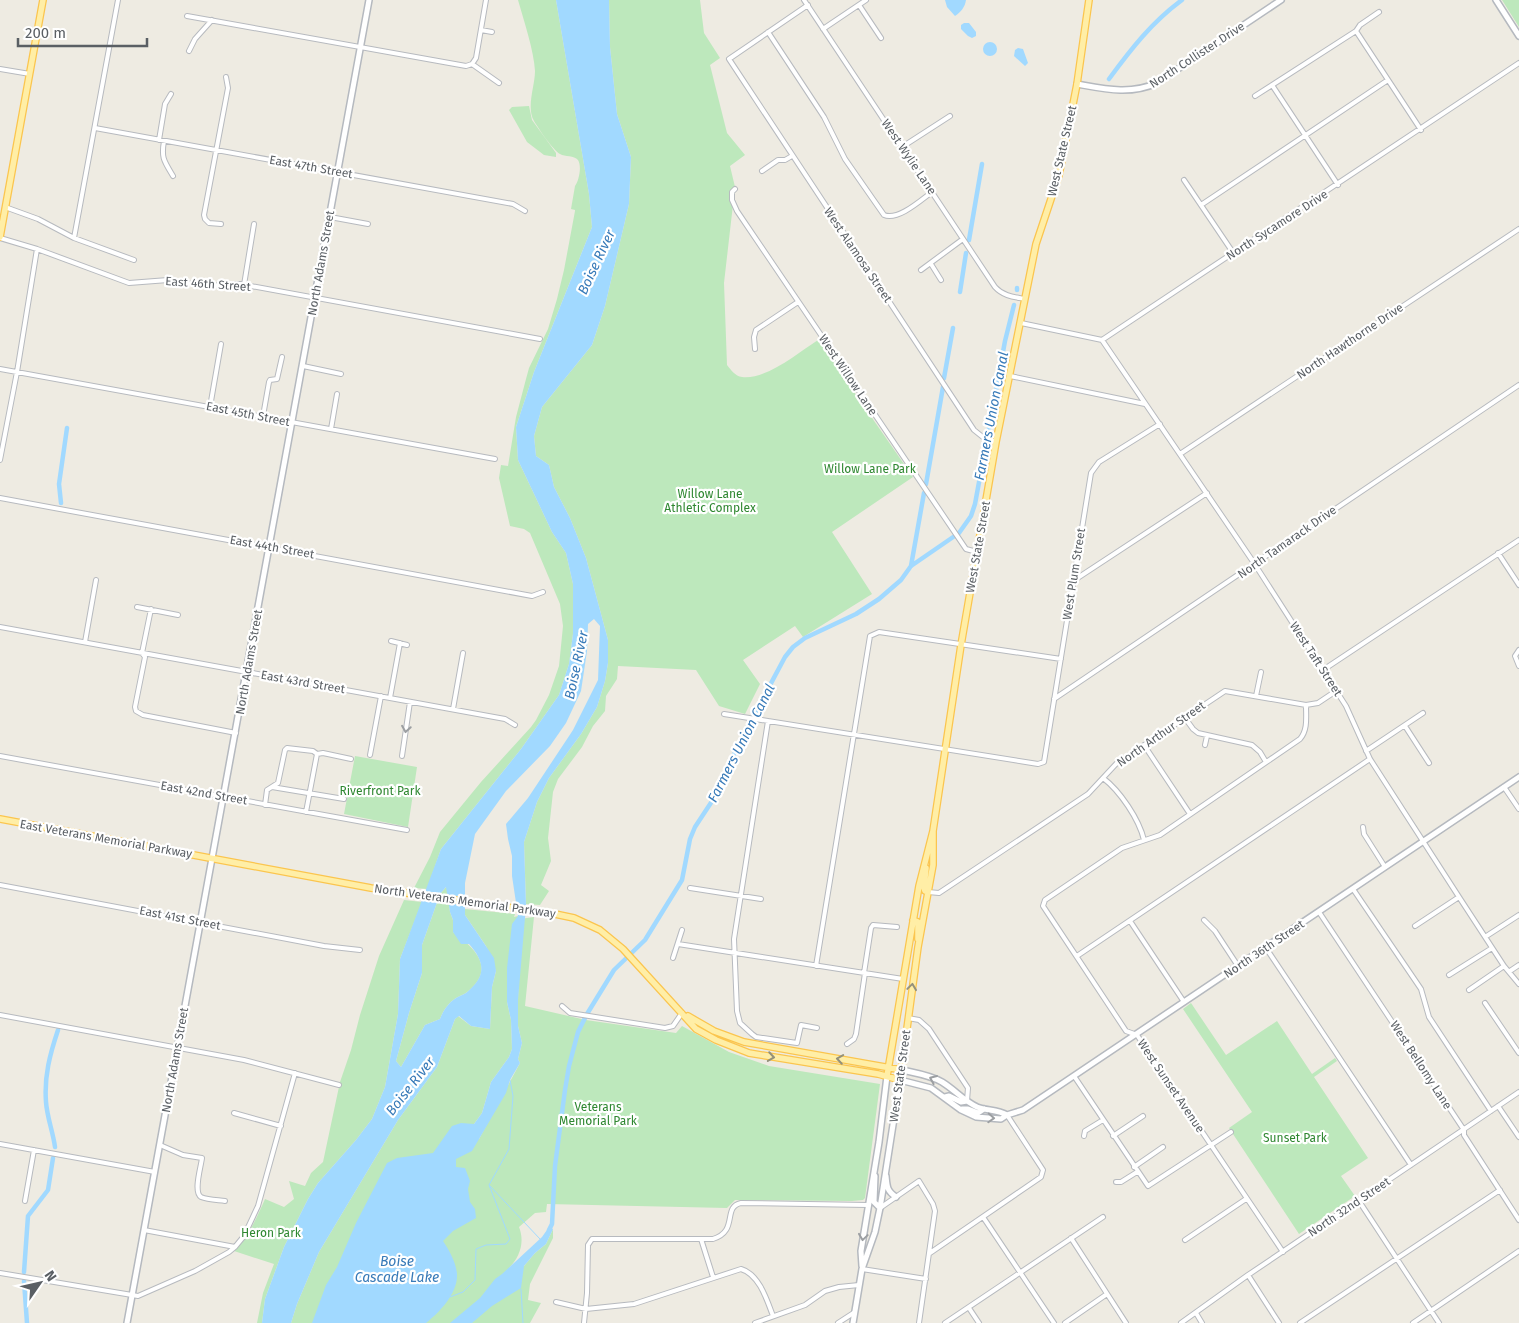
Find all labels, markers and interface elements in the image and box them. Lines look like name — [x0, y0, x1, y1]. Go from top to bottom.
scale bar — [18, 15, 146, 47]
street label: North Collister Drive — [1147, 19, 1247, 91]
text: 200 m — [25, 24, 66, 42]
street label: West State Street — [1045, 103, 1079, 198]
street label: West Wylie Lane — [879, 117, 939, 197]
street label: East 47th Street — [268, 153, 354, 181]
street label: North Sycamore Drive — [1224, 187, 1330, 263]
street label: West Alamosa Street — [821, 205, 895, 306]
street label: North Adams Street — [305, 209, 337, 317]
water label: Boise River — [574, 227, 619, 297]
street label: East 46th Street — [165, 274, 252, 294]
street label: North Hawthorne Drive — [1294, 300, 1406, 382]
street label: West Willow Lane — [816, 332, 880, 418]
water label: Farmers Union Canal — [971, 350, 1012, 482]
street label: East 45th Street — [205, 399, 292, 429]
park label: Willow Lane Park — [824, 462, 917, 476]
park label: Willow Lane Athletic Complex — [664, 487, 756, 515]
street label: West State Street — [963, 499, 993, 594]
street label: North Tamarack Drive — [1235, 503, 1339, 581]
street label: West Plum Street — [1060, 526, 1088, 621]
street label: East 44th Street — [229, 533, 316, 561]
street label: North Adams Street — [233, 608, 265, 716]
street label: West Taft Street — [1287, 619, 1346, 699]
water label: Boise River — [561, 629, 592, 701]
street label: East 43rd Street — [260, 668, 347, 696]
water label: Farmers Union Canal — [704, 681, 779, 805]
street label: North Arthur Street — [1114, 698, 1208, 770]
one-way arrow — [401, 725, 412, 733]
street label: East 42nd Street — [160, 778, 249, 808]
park label: Riverfront Park — [339, 784, 421, 798]
street label: East Veterans Memorial Parkway — [19, 817, 193, 861]
street label: North Veterans Memorial Parkway — [373, 881, 557, 921]
street label: East 41st Street — [138, 903, 222, 933]
street label: North 36th Street — [1221, 917, 1307, 981]
one-way arrow — [906, 983, 917, 991]
street label: North Adams Street — [159, 1006, 191, 1114]
street label: West Bellomy Lane — [1387, 1018, 1455, 1112]
street label: West State Street — [887, 1028, 914, 1123]
street label: West Sunset Avenue — [1135, 1037, 1207, 1135]
one-way arrow — [767, 1051, 776, 1061]
water label: Boise River — [382, 1053, 439, 1119]
one-way arrow — [836, 1054, 844, 1065]
one-way arrow — [929, 1074, 938, 1085]
park label: Veterans Memorial Park — [559, 1100, 638, 1128]
one-way arrow — [988, 1113, 996, 1124]
park label: Sunset Park — [1263, 1131, 1328, 1145]
street label: North 32nd Street — [1305, 1174, 1393, 1240]
park label: Heron Park — [241, 1226, 302, 1240]
one-way arrow — [858, 1234, 869, 1242]
water label: Boise Cascade Lake — [355, 1253, 439, 1286]
north arrow — [15, 1258, 65, 1308]
text: N — [41, 1267, 60, 1285]

